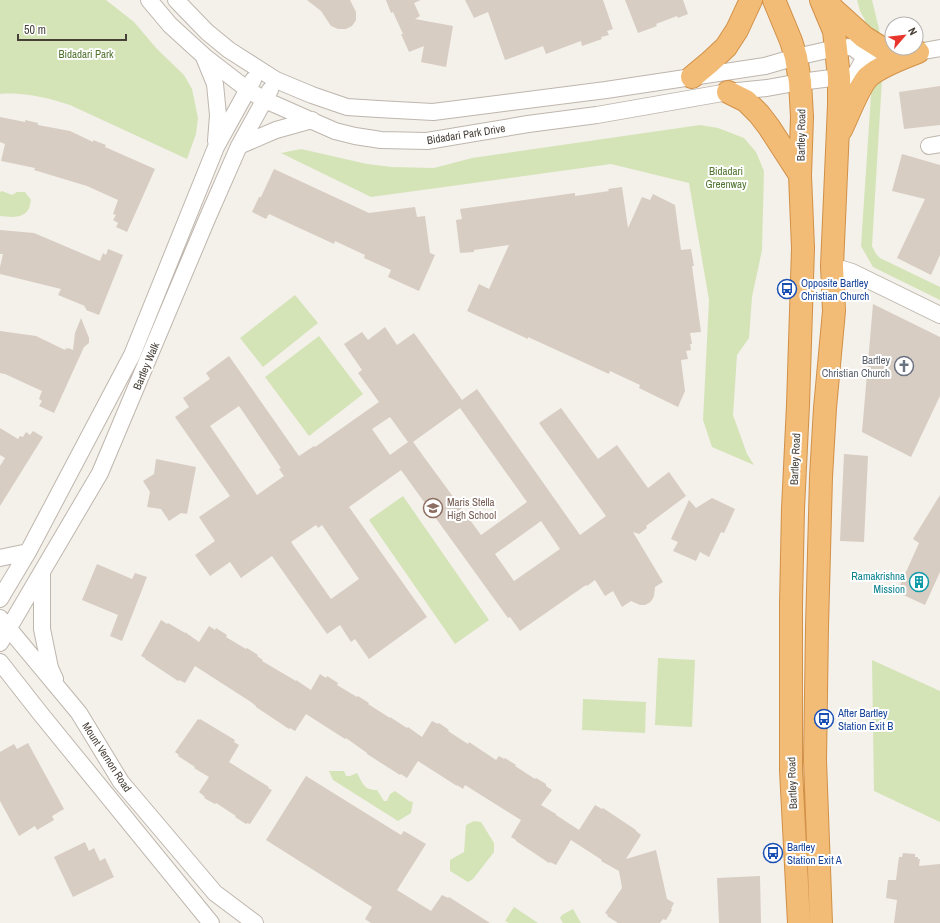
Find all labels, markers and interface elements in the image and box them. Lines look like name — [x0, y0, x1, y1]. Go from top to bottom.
scale bar — [18, 16, 126, 42]
north arrow — [884, 16, 924, 56]
text: 50 m — [24, 22, 46, 38]
text: N — [905, 25, 921, 37]
park label: Bidadari Park — [58, 47, 114, 61]
street label: Bartley Road — [794, 109, 808, 161]
street label: Bidadari Park Drive — [426, 121, 506, 147]
park label: Bidadari Greenway — [705, 164, 747, 191]
place label: Opposite Bartley Christian Church — [801, 276, 869, 303]
bus stop icon: Opposite Bartley Christian Church — [776, 278, 798, 300]
street label: Bartley Walk — [130, 340, 162, 392]
place label: Bartley Christian Church — [822, 353, 890, 380]
church icon: Bartley Christian Church — [893, 355, 915, 377]
street label: Bartley Road — [787, 433, 803, 485]
place label: Maris Stella High School — [447, 495, 496, 522]
school or university icon: Maris Stella High School — [422, 497, 444, 519]
place label: Ramakrishna Mission — [851, 569, 905, 596]
building icon: Ramakrishna Mission — [908, 571, 930, 593]
place label: After Bartley Station Exit B — [837, 706, 893, 733]
bus stop icon: After Bartley Station Exit B — [813, 708, 835, 730]
street label: Mount Vernon Road — [79, 720, 135, 794]
street label: Bartley Road — [784, 757, 800, 809]
place label: Bartley Station Exit A — [787, 840, 843, 867]
bus stop icon: Bartley Station Exit A — [762, 842, 784, 864]

